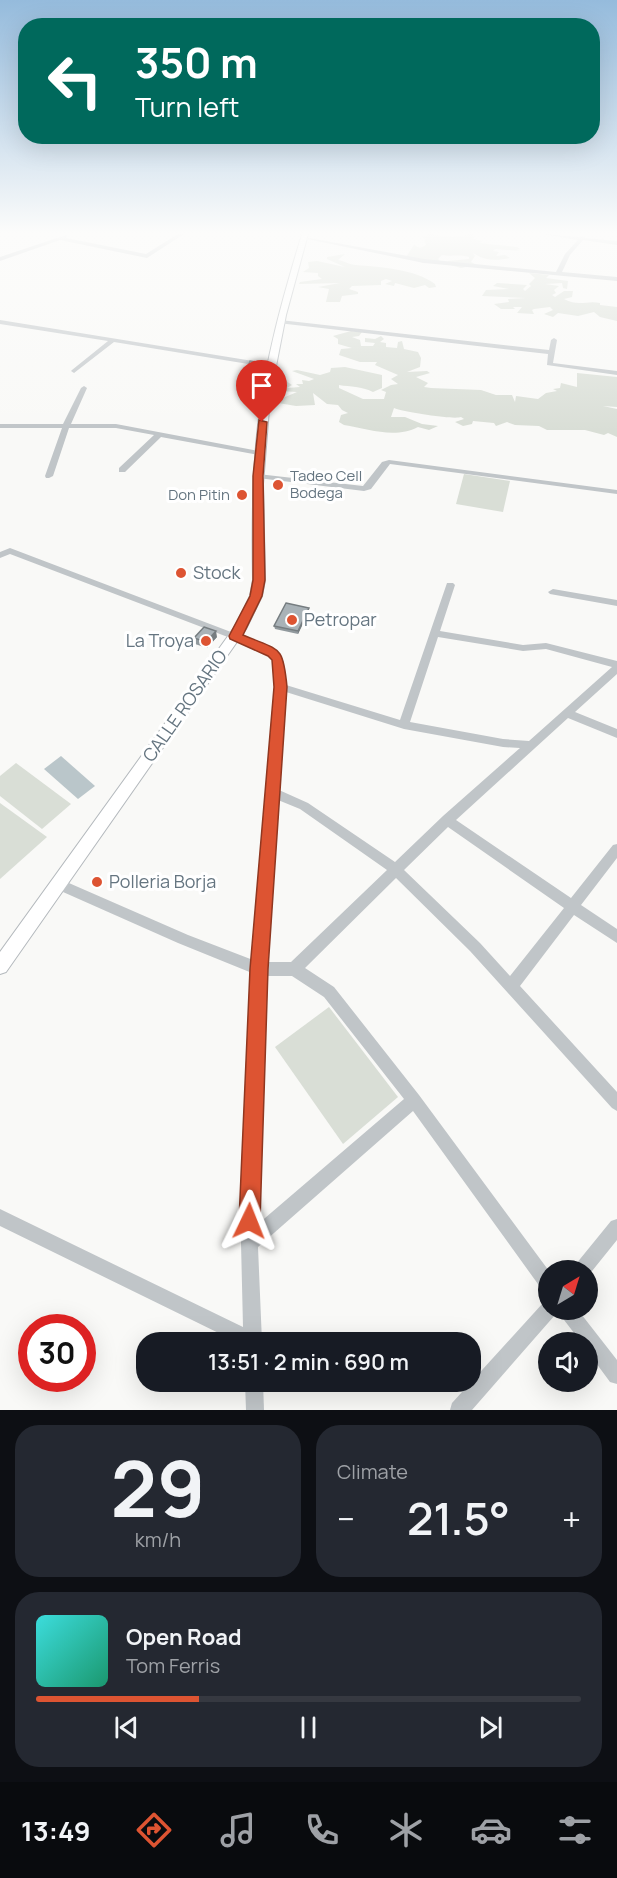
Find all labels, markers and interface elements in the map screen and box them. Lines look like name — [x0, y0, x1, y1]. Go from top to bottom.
text: 350 m — [135, 33, 258, 91]
icon: left — [36, 42, 114, 120]
text: Turn left — [135, 88, 239, 125]
pin — [236, 360, 287, 422]
icon: arrive — [245, 369, 278, 402]
place label: Tadeo Cell Bodega — [290, 465, 362, 503]
marker: Tadeo Cell Bodega — [271, 478, 285, 492]
place label: Don Pitin — [168, 484, 230, 505]
marker: Don Pitin — [235, 488, 249, 502]
place label: Stock — [193, 560, 242, 584]
marker: Stock — [174, 566, 188, 580]
place label: Petropar — [304, 607, 377, 631]
marker: Petropar — [285, 613, 299, 627]
place label: La Troya — [126, 628, 194, 652]
marker: La Troya — [199, 634, 213, 648]
street label: CALLE ROSARIO — [137, 645, 232, 766]
place label: Polleria Borja — [109, 869, 216, 893]
marker: Polleria Borja — [90, 875, 104, 889]
position arrow — [217, 1189, 281, 1253]
north arrow — [538, 1260, 598, 1320]
map controls — [538, 1260, 598, 1392]
speed limit sign: 30 — [18, 1314, 96, 1392]
button: sound — [538, 1332, 598, 1392]
text: 13:51 · 2 min · 690 m — [208, 1347, 409, 1377]
text: 29 — [111, 1434, 205, 1540]
text: Climate — [337, 1458, 408, 1485]
text: 21.5° — [407, 1487, 510, 1549]
text: − — [337, 1496, 355, 1541]
text: + — [562, 1496, 581, 1541]
text: km/h — [135, 1526, 181, 1553]
text: Open Road — [126, 1622, 241, 1652]
text: Tom Ferris — [126, 1652, 220, 1679]
icon: previous — [110, 1711, 143, 1744]
icon: pause — [292, 1711, 325, 1744]
icon: next — [474, 1711, 507, 1744]
icon: directions — [133, 1809, 175, 1851]
icon: music — [217, 1809, 259, 1851]
icon: phone — [301, 1809, 343, 1851]
icon: climate — [385, 1809, 427, 1851]
icon: car — [470, 1809, 512, 1851]
icon: filters — [554, 1809, 596, 1851]
text: 13:49 — [21, 1812, 90, 1849]

